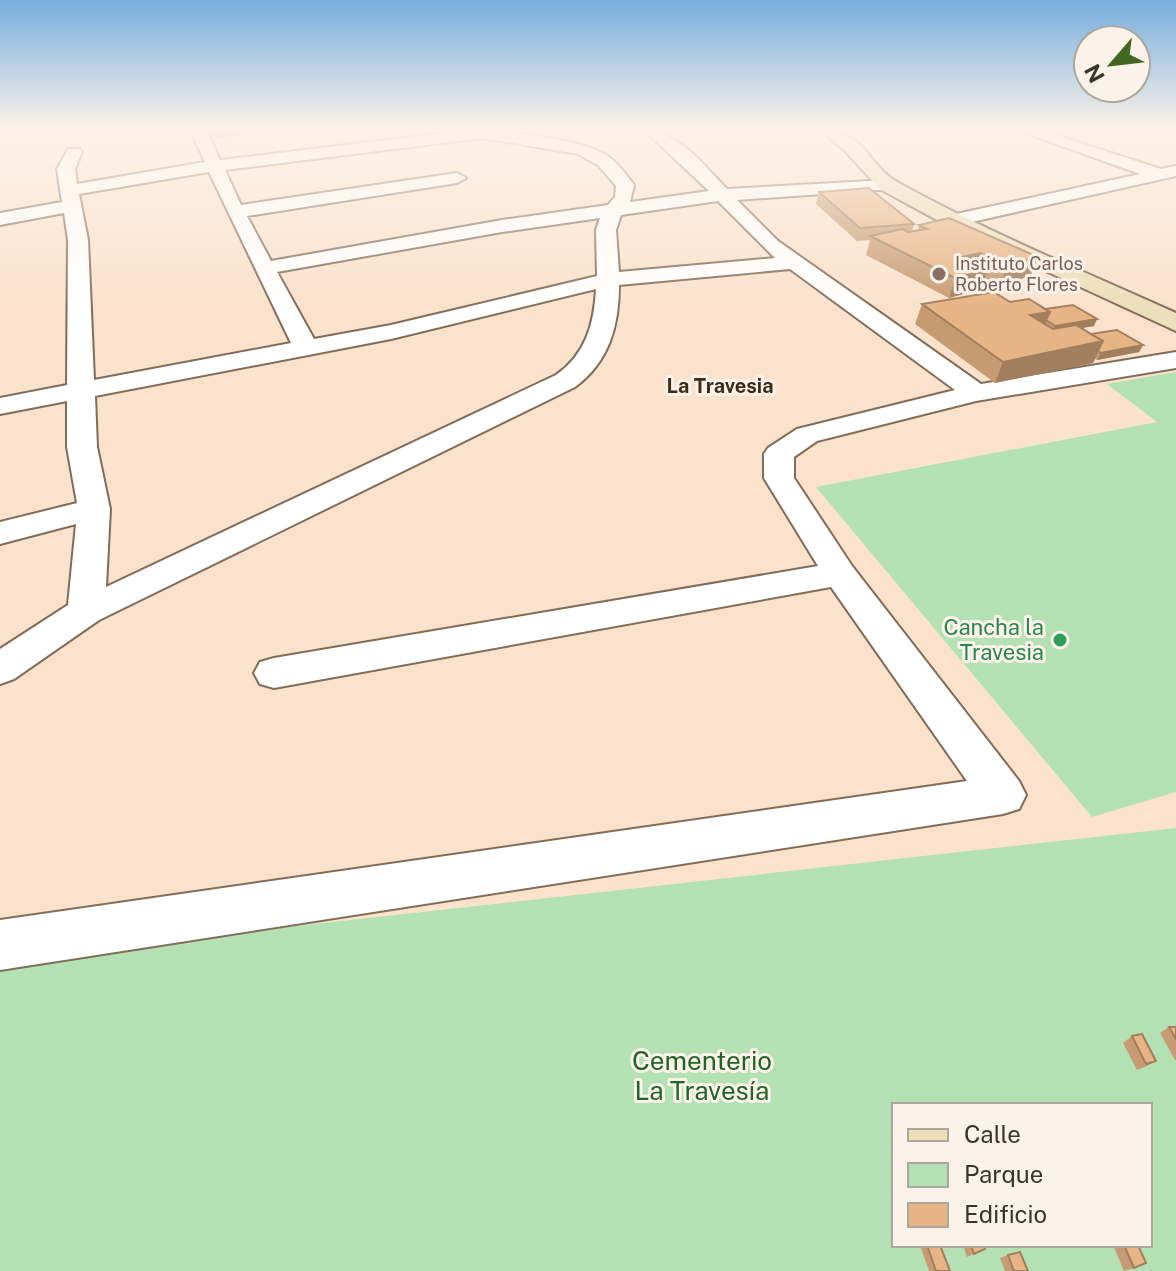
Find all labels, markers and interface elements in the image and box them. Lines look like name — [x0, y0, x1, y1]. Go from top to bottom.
north arrow — [1072, 24, 1152, 104]
text: N — [1079, 60, 1110, 87]
place label: Instituto Carlos Roberto Flores — [955, 253, 1083, 295]
marker: Instituto Carlos Roberto Flores — [930, 265, 948, 283]
district label: La Travesia — [666, 374, 774, 398]
place label: Cancha la Travesia — [943, 614, 1044, 665]
marker: Cancha la Travesia — [1051, 631, 1069, 649]
park label: Cementerio La Travesía — [632, 1045, 772, 1106]
legend — [892, 1103, 1152, 1247]
text: Calle — [964, 1120, 1021, 1148]
text: Parque — [964, 1160, 1043, 1188]
text: Edificio — [964, 1200, 1047, 1228]

